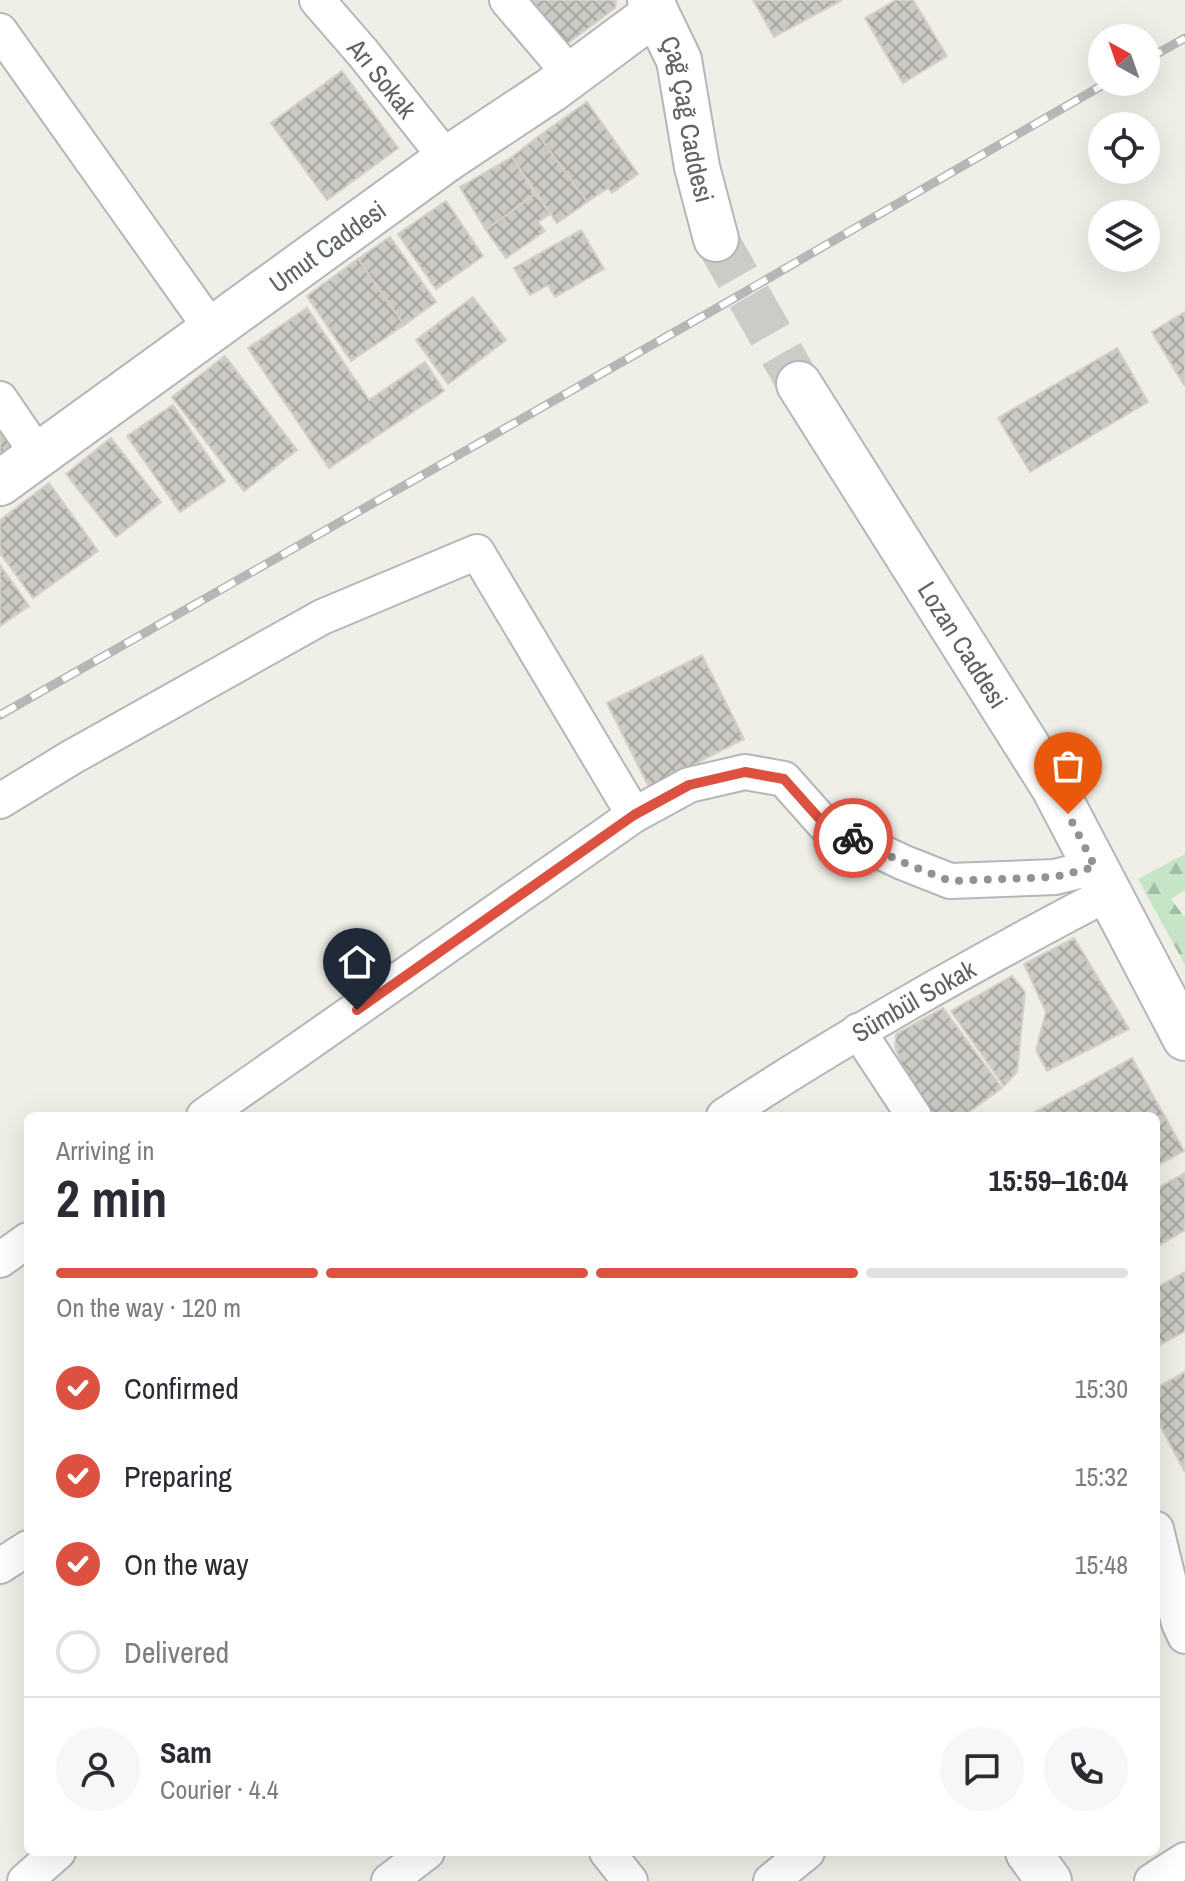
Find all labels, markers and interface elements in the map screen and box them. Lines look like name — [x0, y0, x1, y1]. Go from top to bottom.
north arrow — [1088, 24, 1160, 96]
map controls — [1088, 24, 1160, 272]
street label: Çağ Çağ Caddesi — [652, 29, 723, 206]
street label: Arı Sokak — [340, 30, 425, 125]
button: locate — [1088, 112, 1160, 184]
street label: Umut Caddesi — [262, 192, 393, 300]
button: layers — [1088, 200, 1160, 272]
street label: Lozan Caddesi — [910, 574, 1016, 714]
pin — [1034, 732, 1102, 814]
icon: bag — [1046, 744, 1090, 788]
courier — [813, 798, 893, 878]
icon: bike — [831, 816, 875, 860]
pin — [323, 928, 391, 1010]
icon: home — [335, 940, 379, 984]
street label: Sümbül Sokak — [845, 951, 982, 1050]
text: Arriving in — [56, 1133, 154, 1168]
text: 15:59–16:04 — [989, 1160, 1128, 1200]
text: 2 min — [56, 1163, 167, 1233]
text: On the way · 120 m — [56, 1290, 241, 1325]
icon: check — [56, 1366, 100, 1410]
text: Confirmed — [124, 1368, 239, 1408]
text: 15:30 — [1075, 1371, 1128, 1406]
icon: check — [56, 1454, 100, 1498]
text: Preparing — [124, 1456, 232, 1496]
text: 15:32 — [1075, 1459, 1128, 1494]
icon: check — [56, 1542, 100, 1586]
text: On the way — [124, 1544, 248, 1584]
text: 15:48 — [1075, 1547, 1128, 1582]
text: Delivered — [124, 1632, 229, 1672]
button: person — [56, 1727, 140, 1811]
button: chat — [940, 1727, 1024, 1811]
button: phone — [1044, 1727, 1128, 1811]
text: Sam — [160, 1732, 212, 1772]
text: Courier · 4.4 — [160, 1772, 279, 1807]

